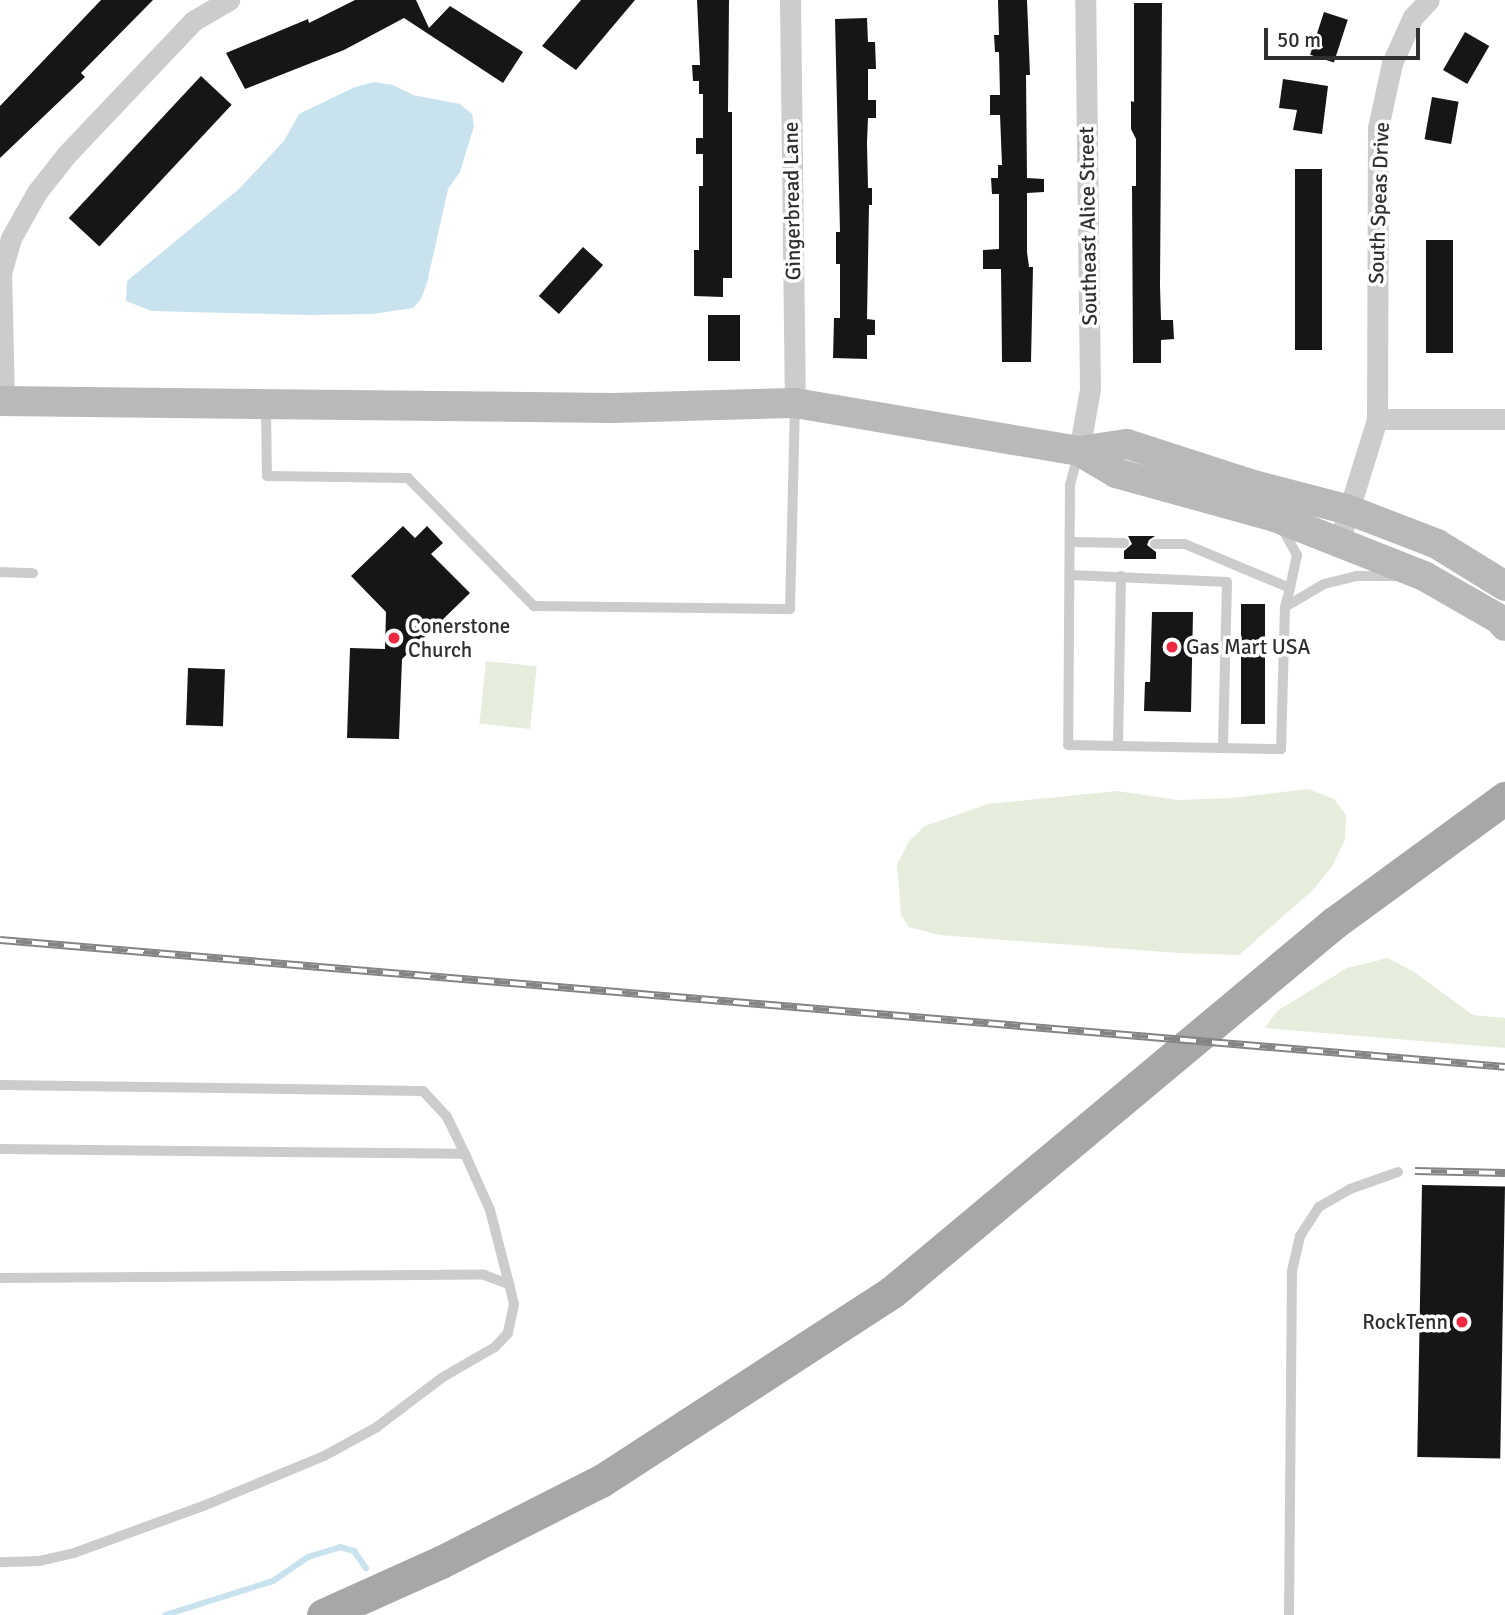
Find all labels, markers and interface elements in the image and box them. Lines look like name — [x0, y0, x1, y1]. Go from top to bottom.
scale bar — [1267, 14, 1423, 58]
text: 50 m — [1277, 27, 1321, 53]
street label: Gingerbread Lane — [778, 122, 806, 280]
street label: South Speas Drive — [1364, 122, 1394, 284]
street label: Southeast Alice Street — [1074, 126, 1102, 326]
place label: Conerstone Church — [408, 613, 510, 663]
marker: Conerstone Church — [386, 630, 402, 646]
place label: Gas Mart USA — [1186, 634, 1310, 660]
marker: Gas Mart USA — [1164, 639, 1180, 655]
place label: RockTenn — [1362, 1309, 1448, 1335]
marker: RockTenn — [1454, 1314, 1470, 1330]

